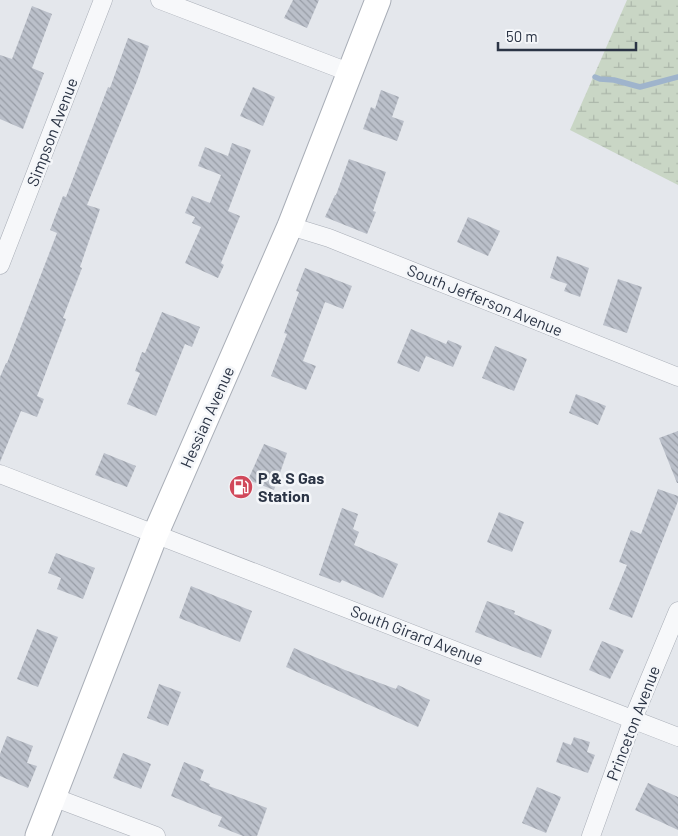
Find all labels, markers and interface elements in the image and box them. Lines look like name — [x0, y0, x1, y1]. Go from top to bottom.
scale bar — [498, 20, 636, 52]
text: 50 m — [506, 27, 538, 45]
street label: Simpson Avenue — [22, 75, 81, 189]
street label: South Jefferson Avenue — [405, 260, 566, 339]
street label: Hessian Avenue — [176, 363, 237, 470]
place label: P & S Gas Station — [258, 468, 324, 505]
fuel station icon: P & S Gas Station — [228, 474, 254, 500]
street label: South Girard Avenue — [348, 600, 486, 669]
street label: Princeton Avenue — [602, 663, 663, 783]

